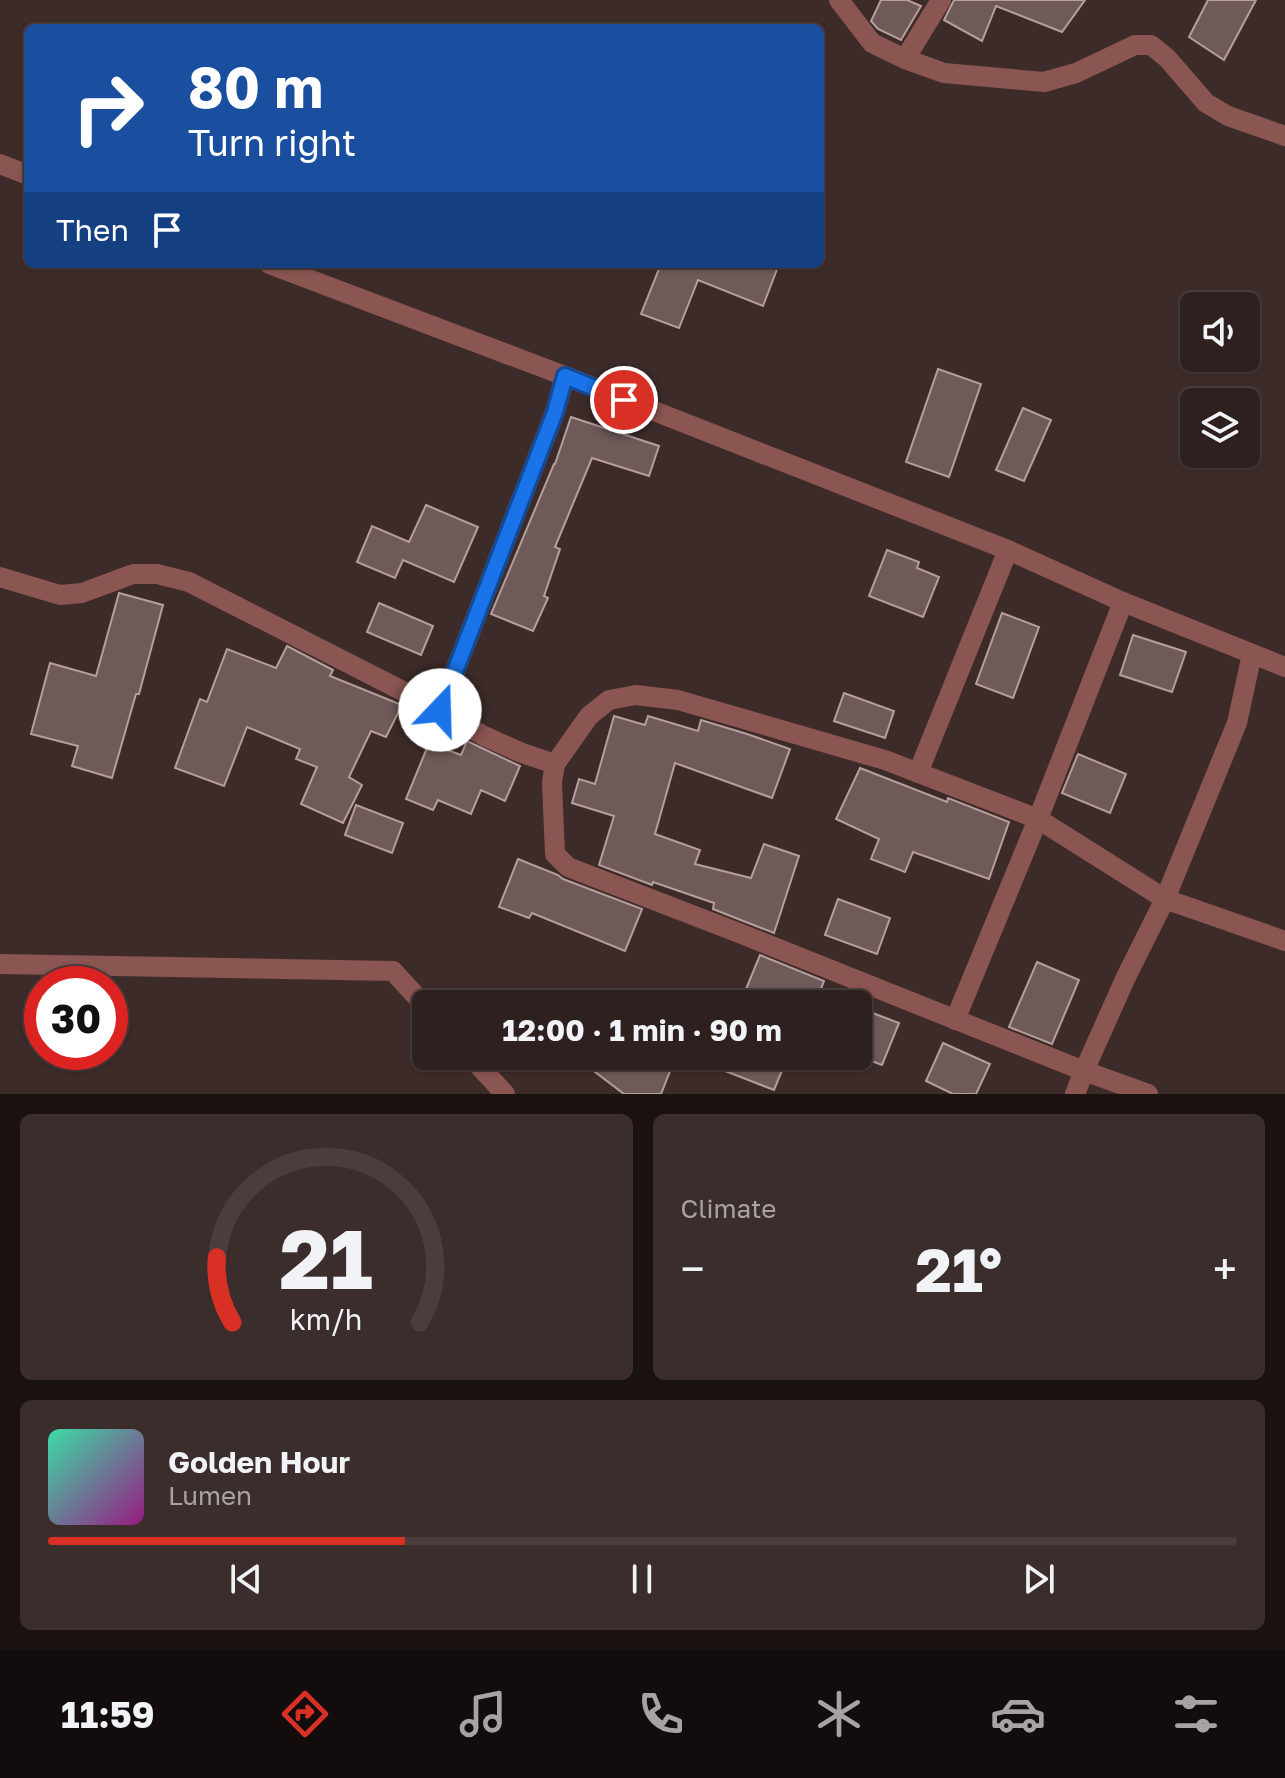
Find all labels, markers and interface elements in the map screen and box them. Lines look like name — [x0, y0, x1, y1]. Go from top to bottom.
text: 80 m — [188, 53, 323, 120]
icon: right — [56, 56, 160, 160]
text: Turn right — [188, 121, 356, 164]
icon: arrive — [145, 208, 189, 252]
text: Then — [56, 212, 129, 248]
map controls — [1180, 292, 1260, 468]
button: sound — [1180, 292, 1260, 372]
pin — [590, 366, 658, 434]
icon: arrive — [602, 378, 646, 422]
button: layers — [1180, 388, 1260, 468]
position arrow — [398, 668, 482, 752]
speed limit sign: 30 — [24, 966, 128, 1070]
text: 12:00 · 1 min · 90 m — [502, 1012, 782, 1048]
text: Climate — [681, 1193, 776, 1224]
text: 21 — [279, 1207, 373, 1307]
text: 21° — [915, 1233, 1002, 1305]
text: − — [681, 1242, 705, 1295]
text: + — [1213, 1242, 1237, 1295]
text: km/h — [290, 1302, 363, 1336]
text: Golden Hour — [168, 1444, 350, 1480]
text: Lumen — [168, 1480, 252, 1511]
icon: previous — [224, 1557, 268, 1601]
icon: pause — [620, 1557, 664, 1601]
icon: next — [1017, 1557, 1061, 1601]
icon: directions — [277, 1686, 333, 1742]
icon: music — [455, 1686, 511, 1742]
icon: phone — [633, 1686, 689, 1742]
icon: climate — [811, 1686, 867, 1742]
icon: car — [990, 1686, 1046, 1742]
icon: filters — [1168, 1686, 1224, 1742]
text: 11:59 — [61, 1693, 155, 1736]

